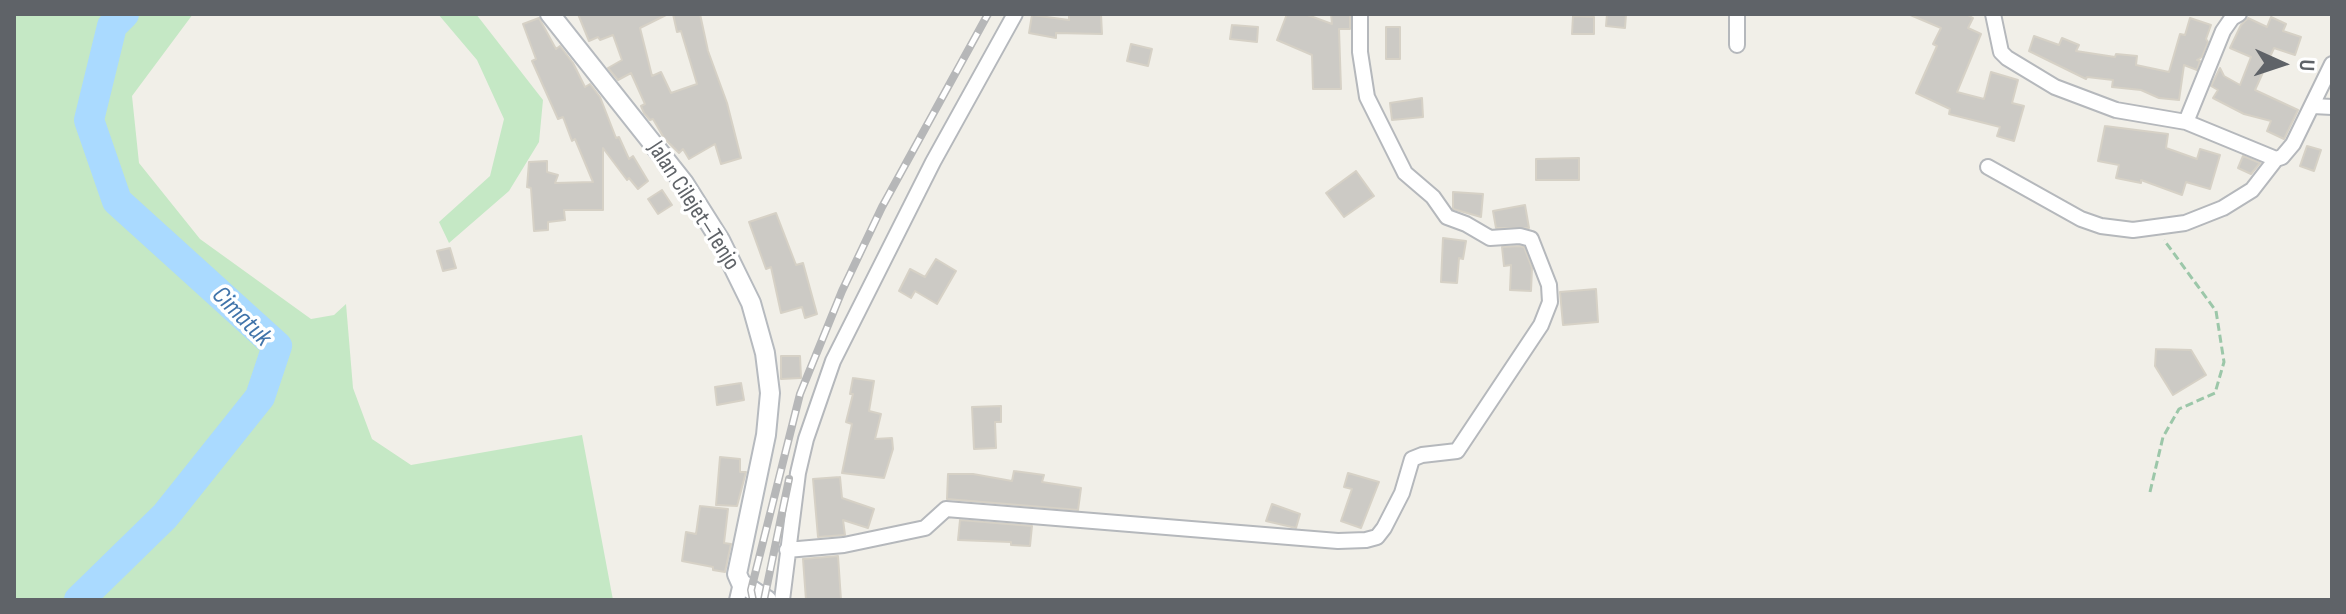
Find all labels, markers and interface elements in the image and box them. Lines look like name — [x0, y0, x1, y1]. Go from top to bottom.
north arrow — [2242, 24, 2322, 104]
text: U — [2293, 59, 2320, 72]
street label: Jalan Cilejet–Tenjo — [641, 136, 745, 276]
water label: Cimatuk — [204, 280, 278, 354]

